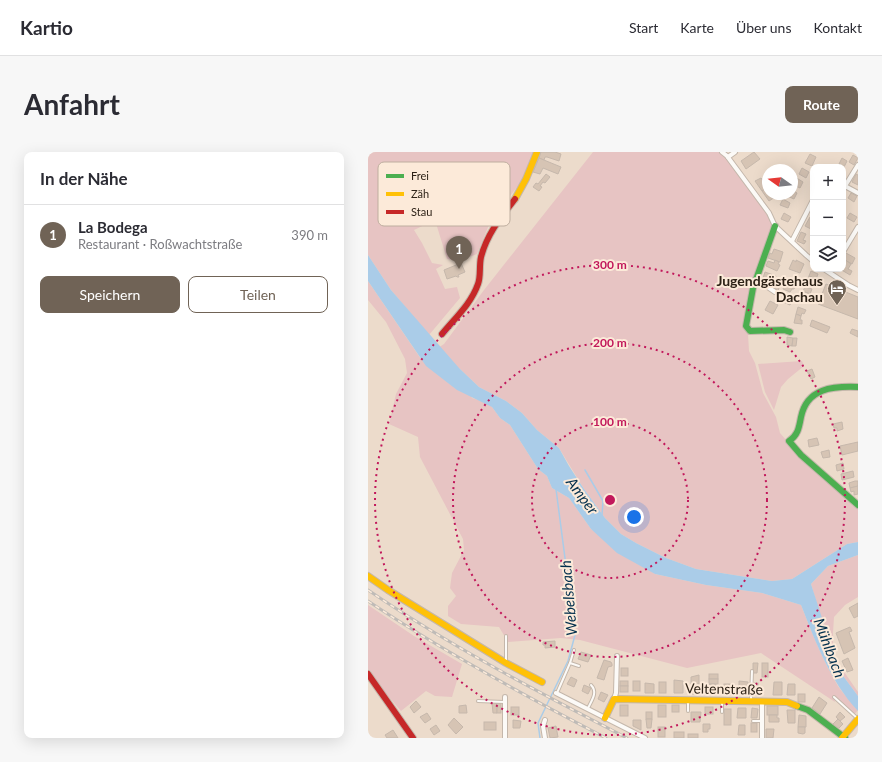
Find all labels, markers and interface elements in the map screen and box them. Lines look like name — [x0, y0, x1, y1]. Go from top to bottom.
text: Kartio — [20, 16, 73, 39]
text: Start — [629, 19, 658, 36]
text: Karte — [680, 19, 714, 36]
text: Über uns — [736, 19, 791, 36]
text: Kontakt — [813, 19, 862, 36]
button: Route — [785, 86, 858, 123]
text: Anfahrt — [24, 87, 120, 121]
legend — [378, 162, 510, 226]
north arrow — [762, 164, 798, 200]
map controls — [810, 164, 846, 272]
button: + — [810, 164, 846, 200]
text: In der Nähe — [40, 168, 128, 189]
text: Frei — [411, 169, 429, 182]
text: Zäh — [411, 187, 429, 200]
button: − — [810, 200, 846, 236]
text: Stau — [411, 205, 432, 218]
text: La Bodega — [78, 218, 148, 236]
text: 1 — [49, 227, 57, 243]
text: 390 m — [291, 227, 328, 243]
text: Restaurant · Roßwachtstraße — [78, 236, 242, 252]
pin: 1 — [446, 236, 472, 269]
button: layers — [810, 236, 846, 272]
text: 300 m — [593, 257, 627, 272]
place label: Jugendgästehaus Dachau — [716, 272, 823, 305]
button: Speichern — [40, 276, 180, 313]
button: Teilen — [188, 276, 328, 313]
hotel icon: Jugendgästehaus Dachau — [826, 278, 848, 306]
text: 200 m — [593, 335, 627, 350]
text: 100 m — [593, 414, 627, 429]
water label: Amper — [563, 473, 603, 518]
centre of rings — [603, 493, 617, 507]
your location — [624, 507, 644, 527]
water label: Webelsbach — [556, 560, 580, 637]
water label: Mühlbach — [810, 615, 850, 680]
street label: Veltenstraße — [685, 679, 763, 698]

